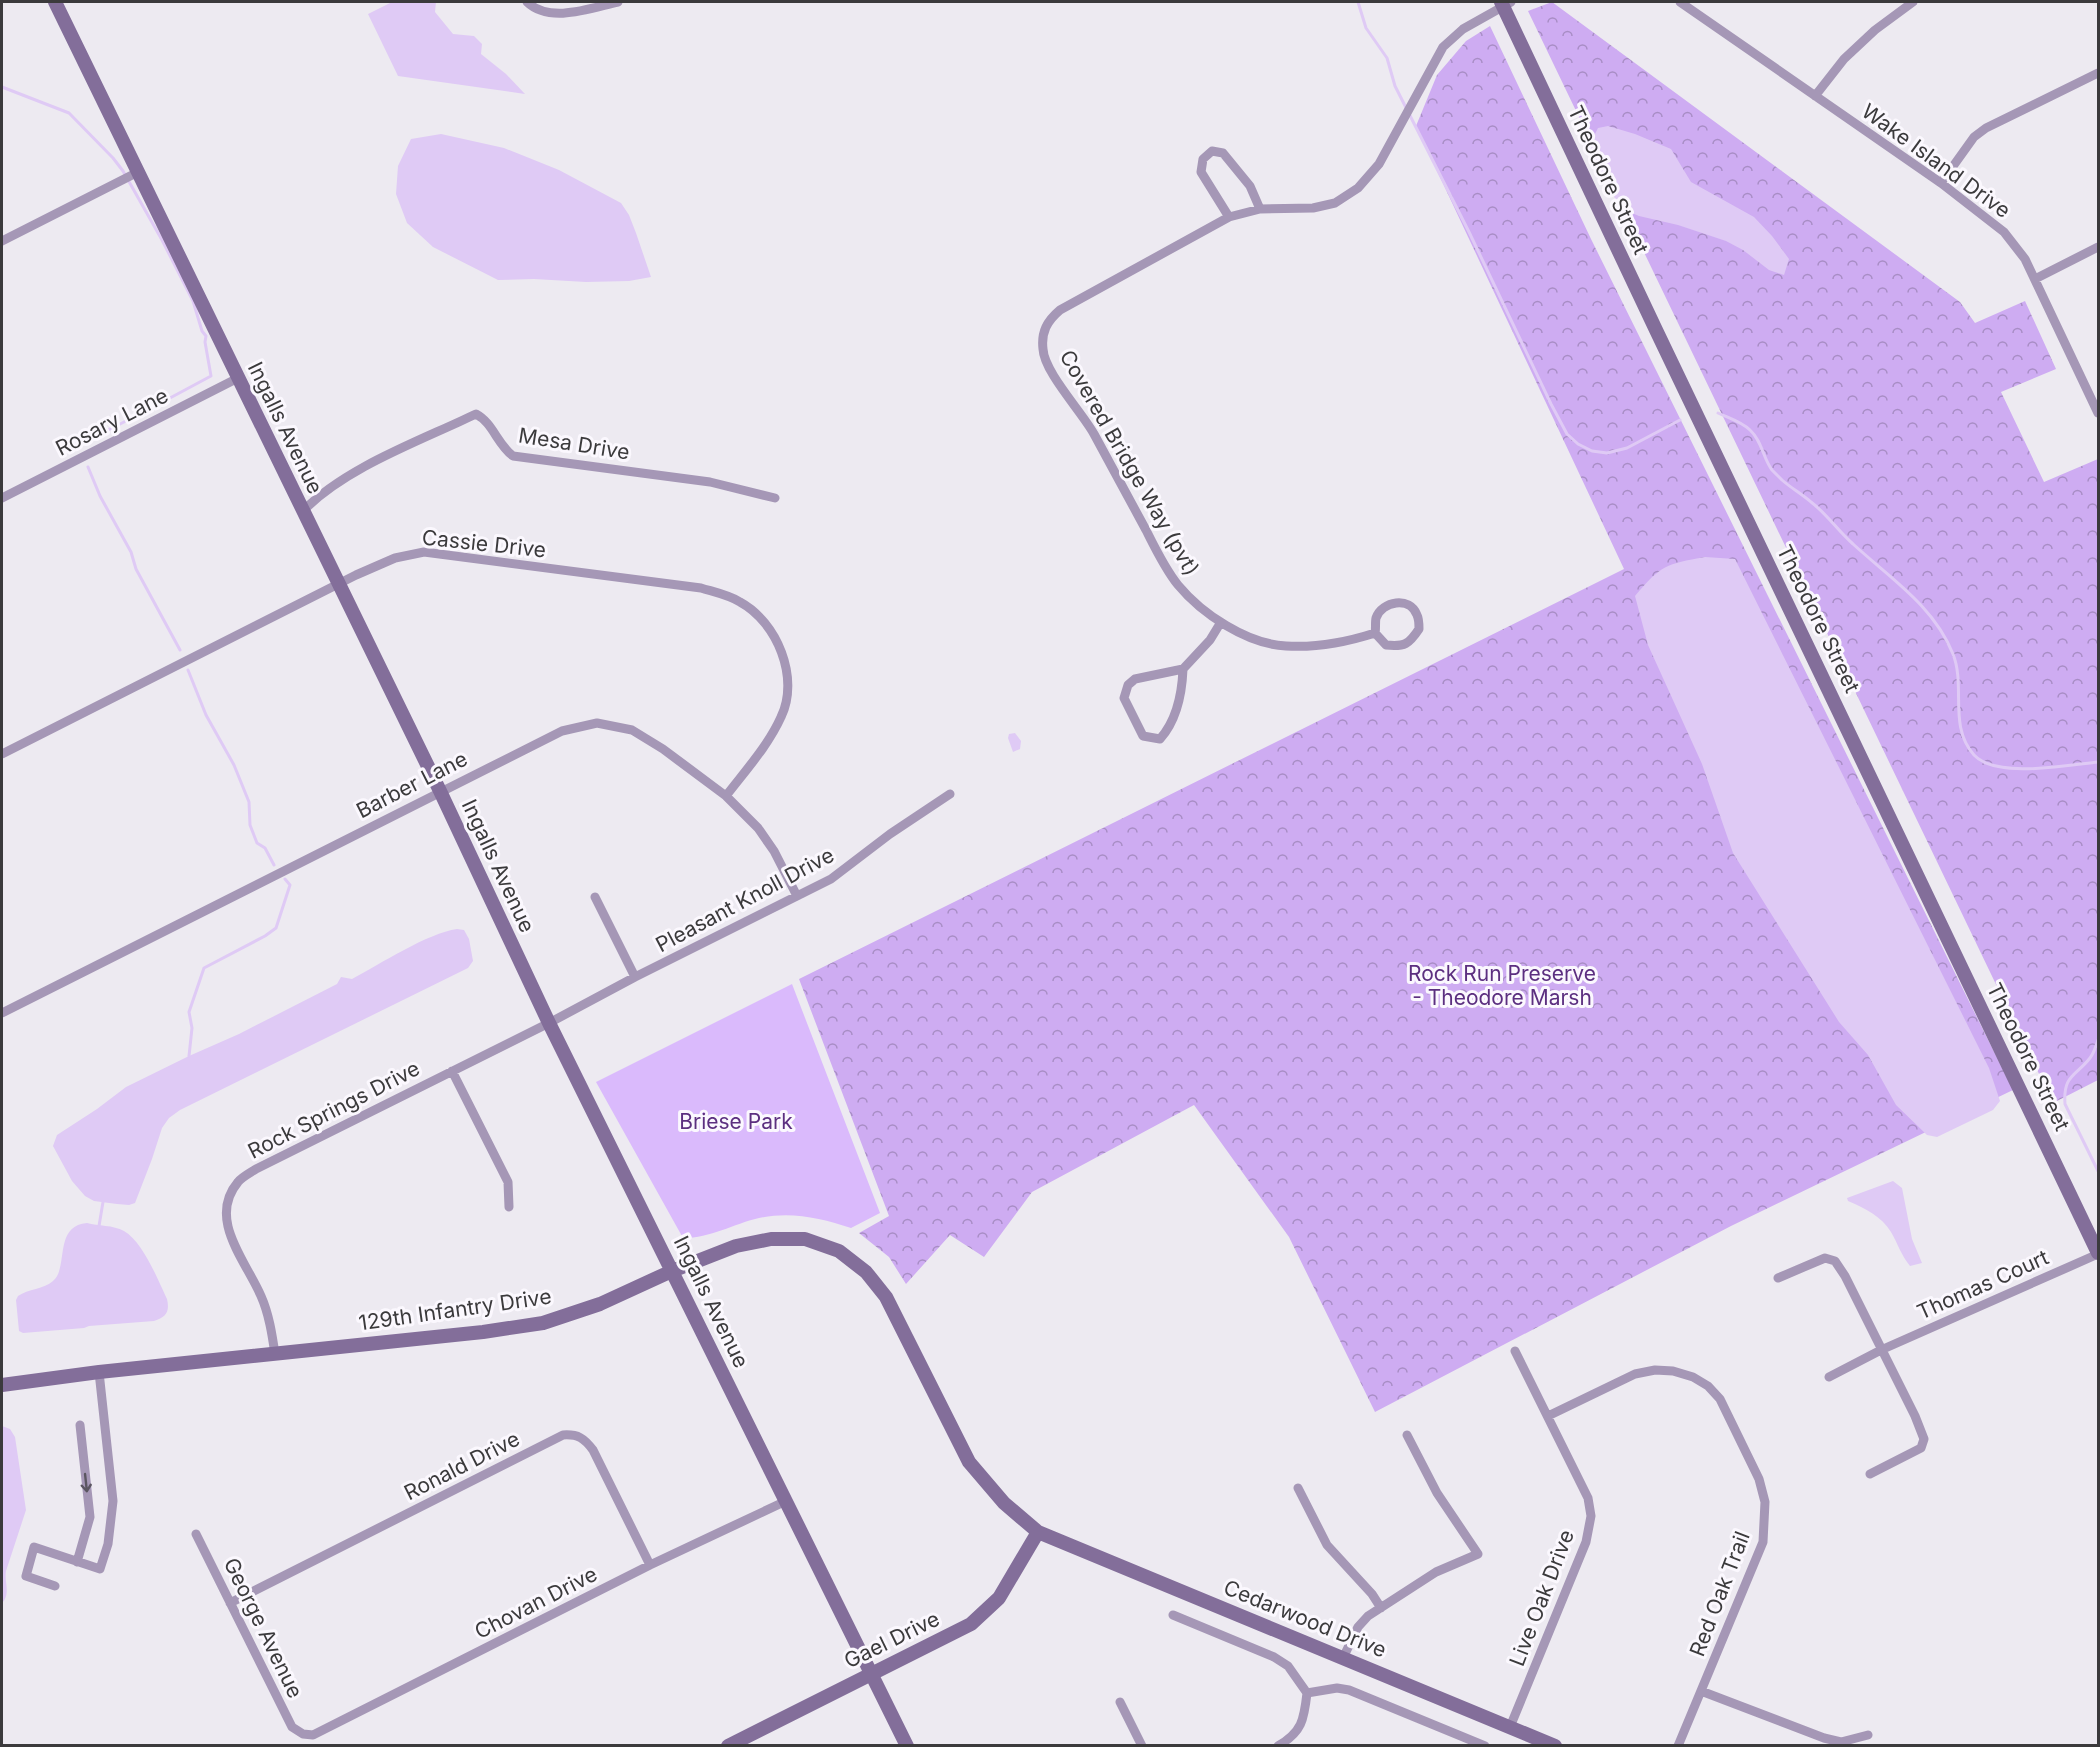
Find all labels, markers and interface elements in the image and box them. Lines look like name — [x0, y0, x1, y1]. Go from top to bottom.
street label: Wake Island Drive — [1857, 98, 2015, 223]
street label: Theodore Street — [1563, 101, 1654, 258]
street label: Covered Bridge Way (pvt) — [1055, 346, 1204, 580]
street label: Ingalls Avenue — [243, 358, 328, 498]
street label: Rosary Lane — [51, 383, 172, 461]
street label: Mesa Drive — [517, 422, 631, 465]
street label: Cassie Drive — [421, 525, 547, 562]
street label: Theodore Street — [1772, 541, 1865, 697]
street label: Barber Lane — [352, 746, 471, 823]
street label: Ingalls Avenue — [457, 795, 540, 936]
street label: Pleasant Knoll Drive — [651, 842, 838, 957]
park label: Rock Run Preserve - Theodore Marsh — [1408, 961, 1596, 1010]
street label: Theodore Street — [1982, 979, 2075, 1135]
street label: Rock Springs Drive — [244, 1055, 424, 1164]
park label: Briese Park — [679, 1109, 793, 1134]
street label: Ingalls Avenue — [669, 1232, 754, 1372]
street label: Thomas Court — [1913, 1244, 2052, 1325]
street label: 129th Infantry Drive — [357, 1284, 553, 1335]
street label: Ronald Drive — [400, 1426, 524, 1505]
one-way arrow — [81, 1472, 92, 1492]
street label: Live Oak Drive — [1504, 1526, 1579, 1669]
street label: Red Oak Trail — [1684, 1528, 1755, 1660]
street label: George Avenue — [219, 1554, 308, 1702]
street label: Chovan Drive — [470, 1561, 601, 1644]
street label: Cedarwood Drive — [1220, 1575, 1390, 1663]
street label: Gael Drive — [840, 1606, 943, 1673]

